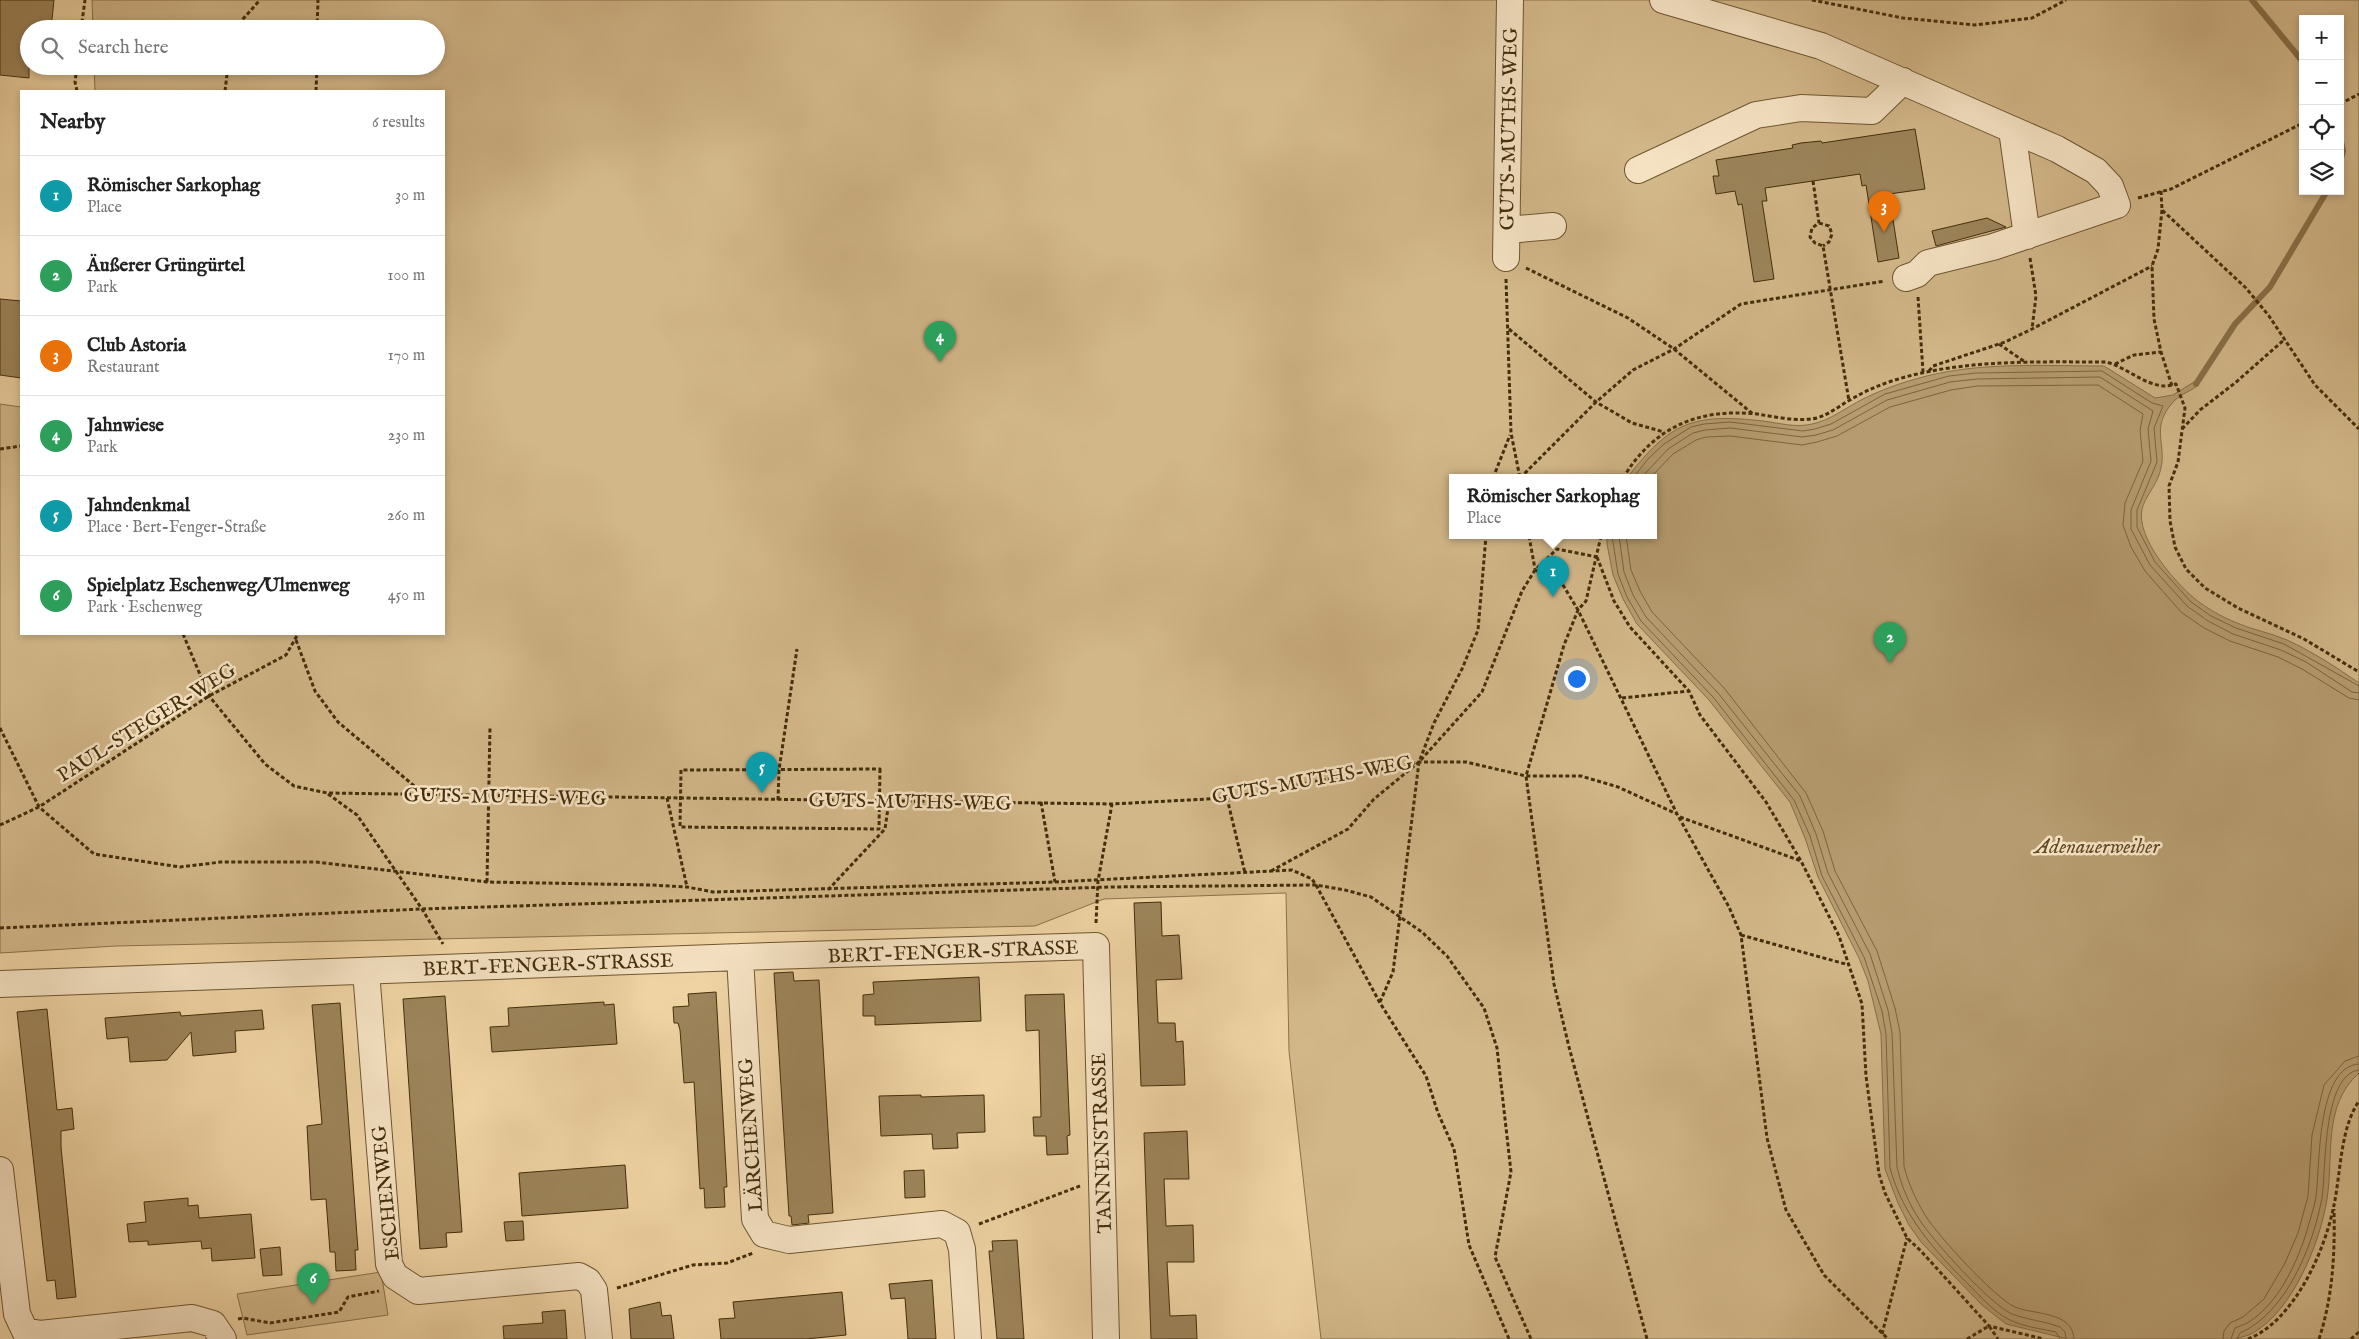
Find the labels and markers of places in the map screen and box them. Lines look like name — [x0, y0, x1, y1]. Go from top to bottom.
pin: 3 — [1868, 191, 1900, 232]
pin: 4 — [924, 321, 956, 362]
pin: 1 — [1537, 556, 1569, 597]
pin: 2 — [1874, 622, 1906, 663]
pin: 5 — [746, 752, 778, 793]
pin: 6 — [297, 1263, 329, 1304]

